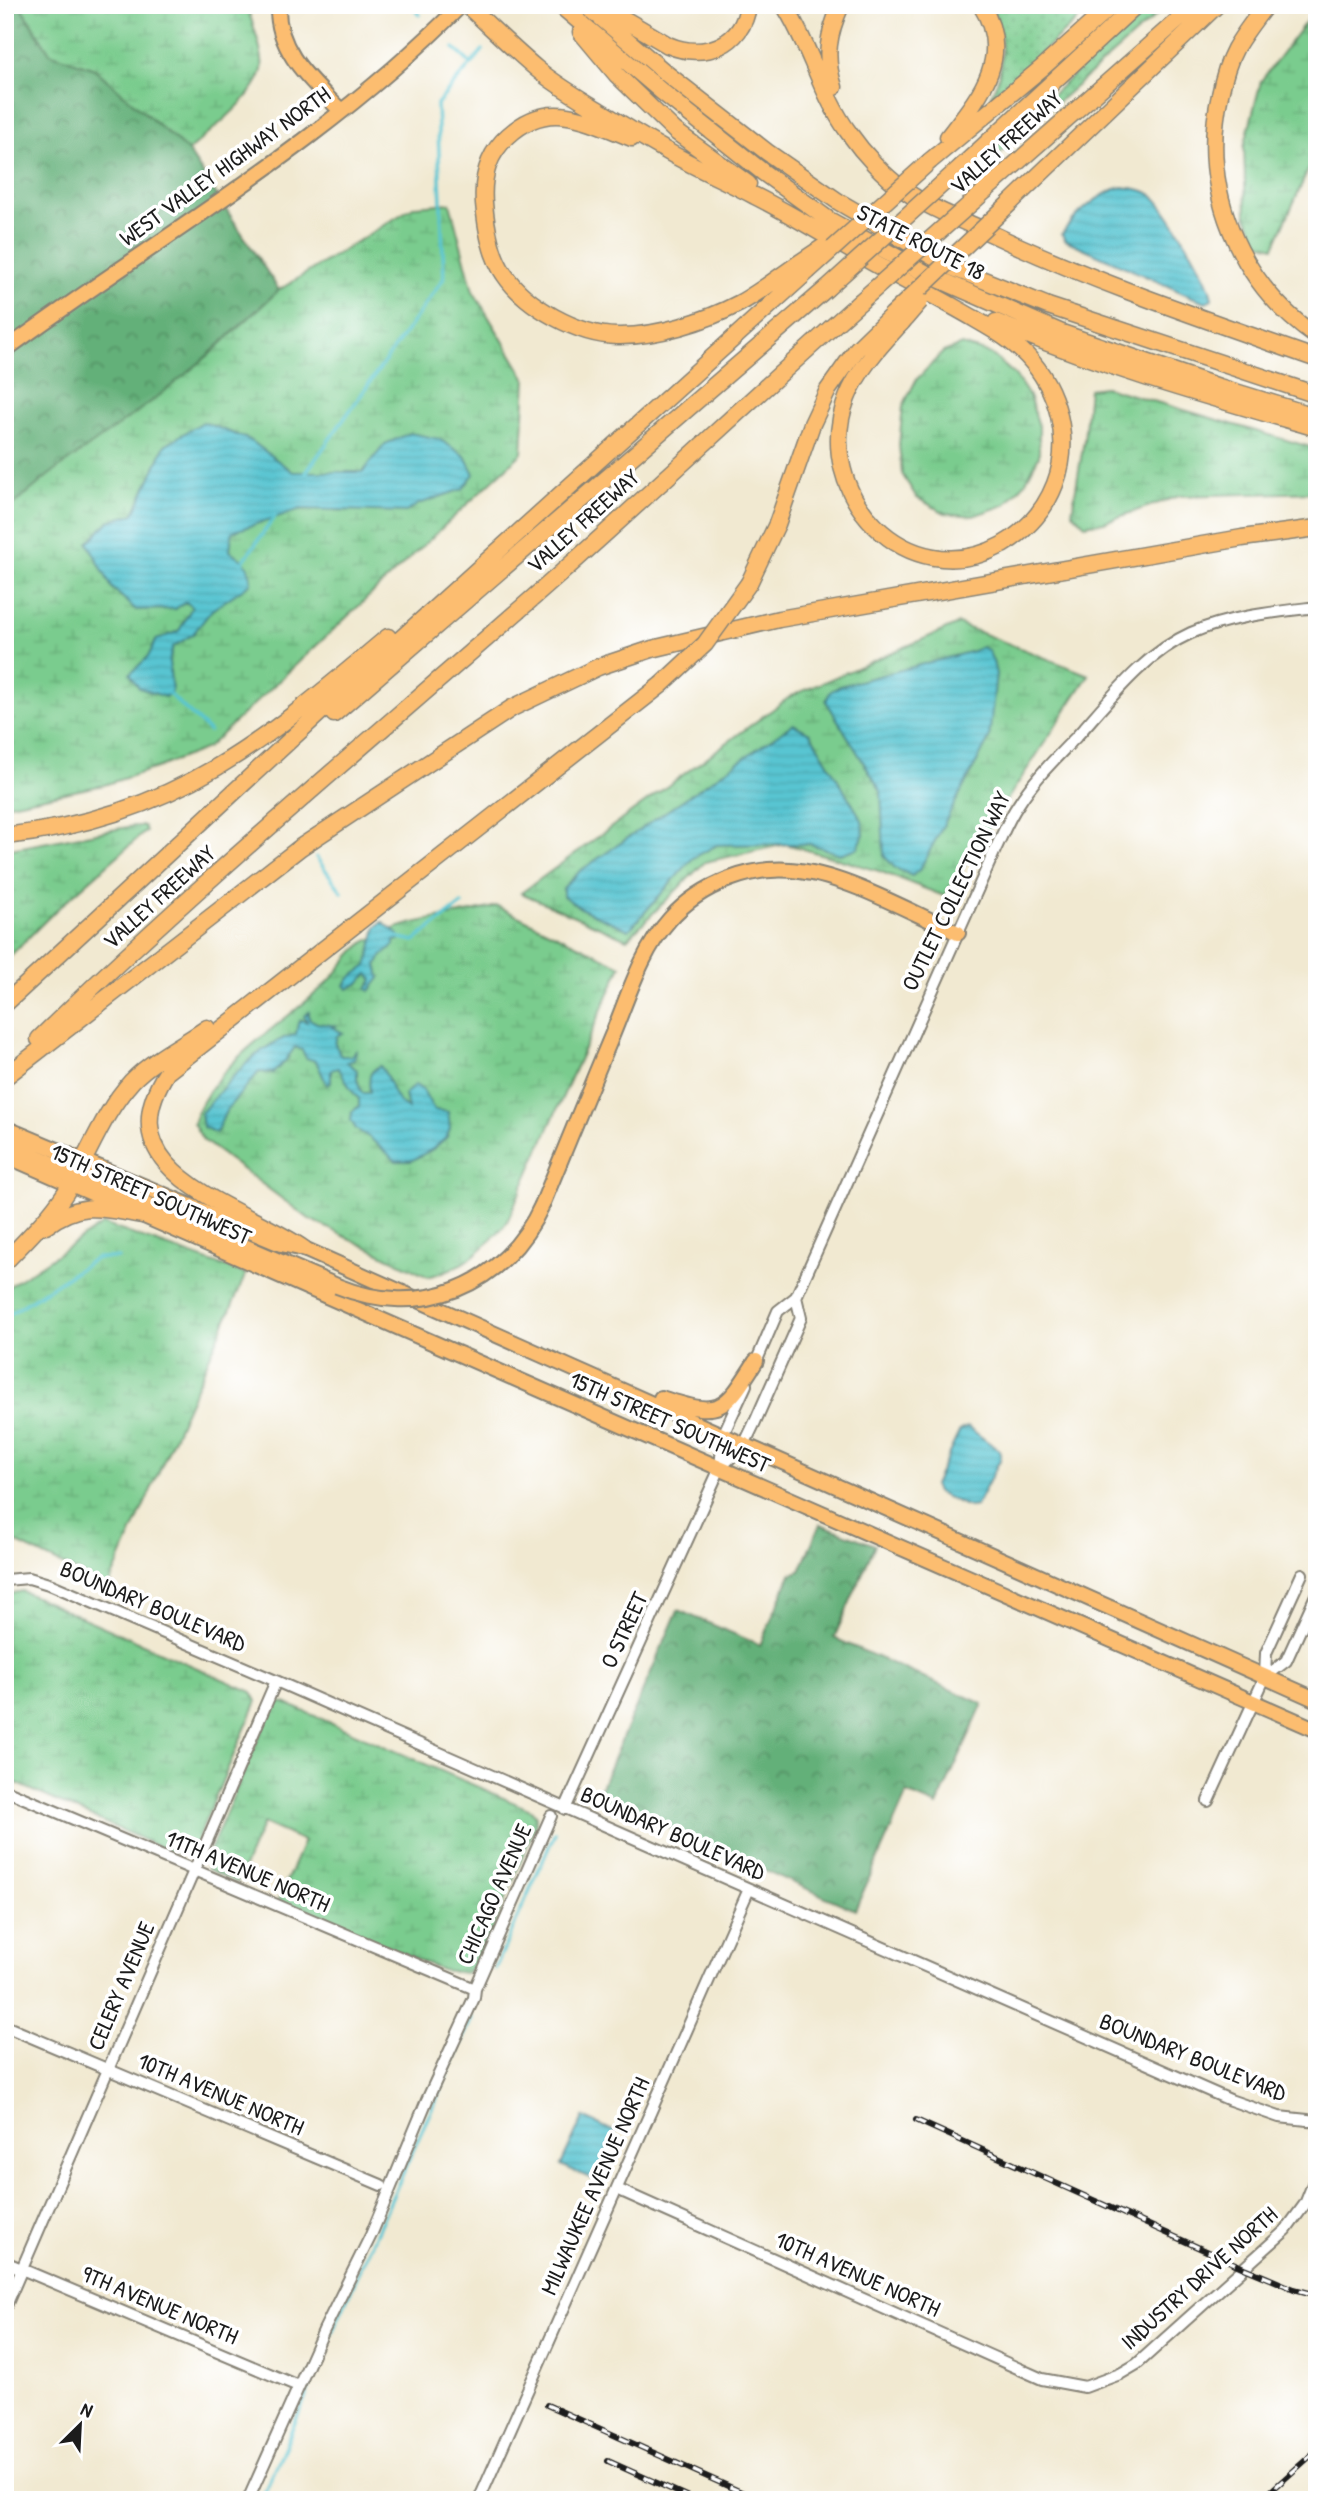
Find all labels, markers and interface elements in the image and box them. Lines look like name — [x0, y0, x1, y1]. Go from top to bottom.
street label: WEST VALLEY HIGHWAY NORTH — [113, 79, 336, 253]
street label: VALLEY FREEWAY — [943, 83, 1069, 201]
street label: STATE ROUTE 18 — [852, 196, 990, 287]
street label: VALLEY FREEWAY — [520, 462, 646, 580]
street label: OUTLET COLLECTION WAY — [894, 786, 1017, 996]
street label: VALLEY FREEWAY — [96, 838, 222, 956]
street label: 15TH STREET SOUTHWEST — [46, 1135, 256, 1252]
street label: 15TH STREET SOUTHWEST — [565, 1363, 775, 1480]
street label: BOUNDARY BOULEVARD — [56, 1552, 251, 1659]
street label: O STREET — [592, 1586, 655, 1673]
street label: BOUNDARY BOULEVARD — [576, 1778, 770, 1887]
street label: CHICAGO AVENUE — [449, 1818, 538, 1969]
street label: 11TH AVENUE NORTH — [162, 1822, 335, 1919]
street label: CELERY AVENUE — [80, 1917, 162, 2055]
street label: BOUNDARY BOULEVARD — [1095, 2005, 1291, 2108]
street label: 10TH AVENUE NORTH — [134, 2045, 309, 2142]
street label: MILWAUKEE AVENUE NORTH — [533, 2072, 656, 2299]
street label: INDUSTRY DRIVE NORTH — [1114, 2199, 1284, 2356]
street label: 10TH AVENUE NORTH — [771, 2223, 945, 2324]
street label: 9TH AVENUE NORTH — [77, 2258, 243, 2351]
north arrow — [46, 2390, 116, 2460]
text: N — [77, 2396, 97, 2423]

